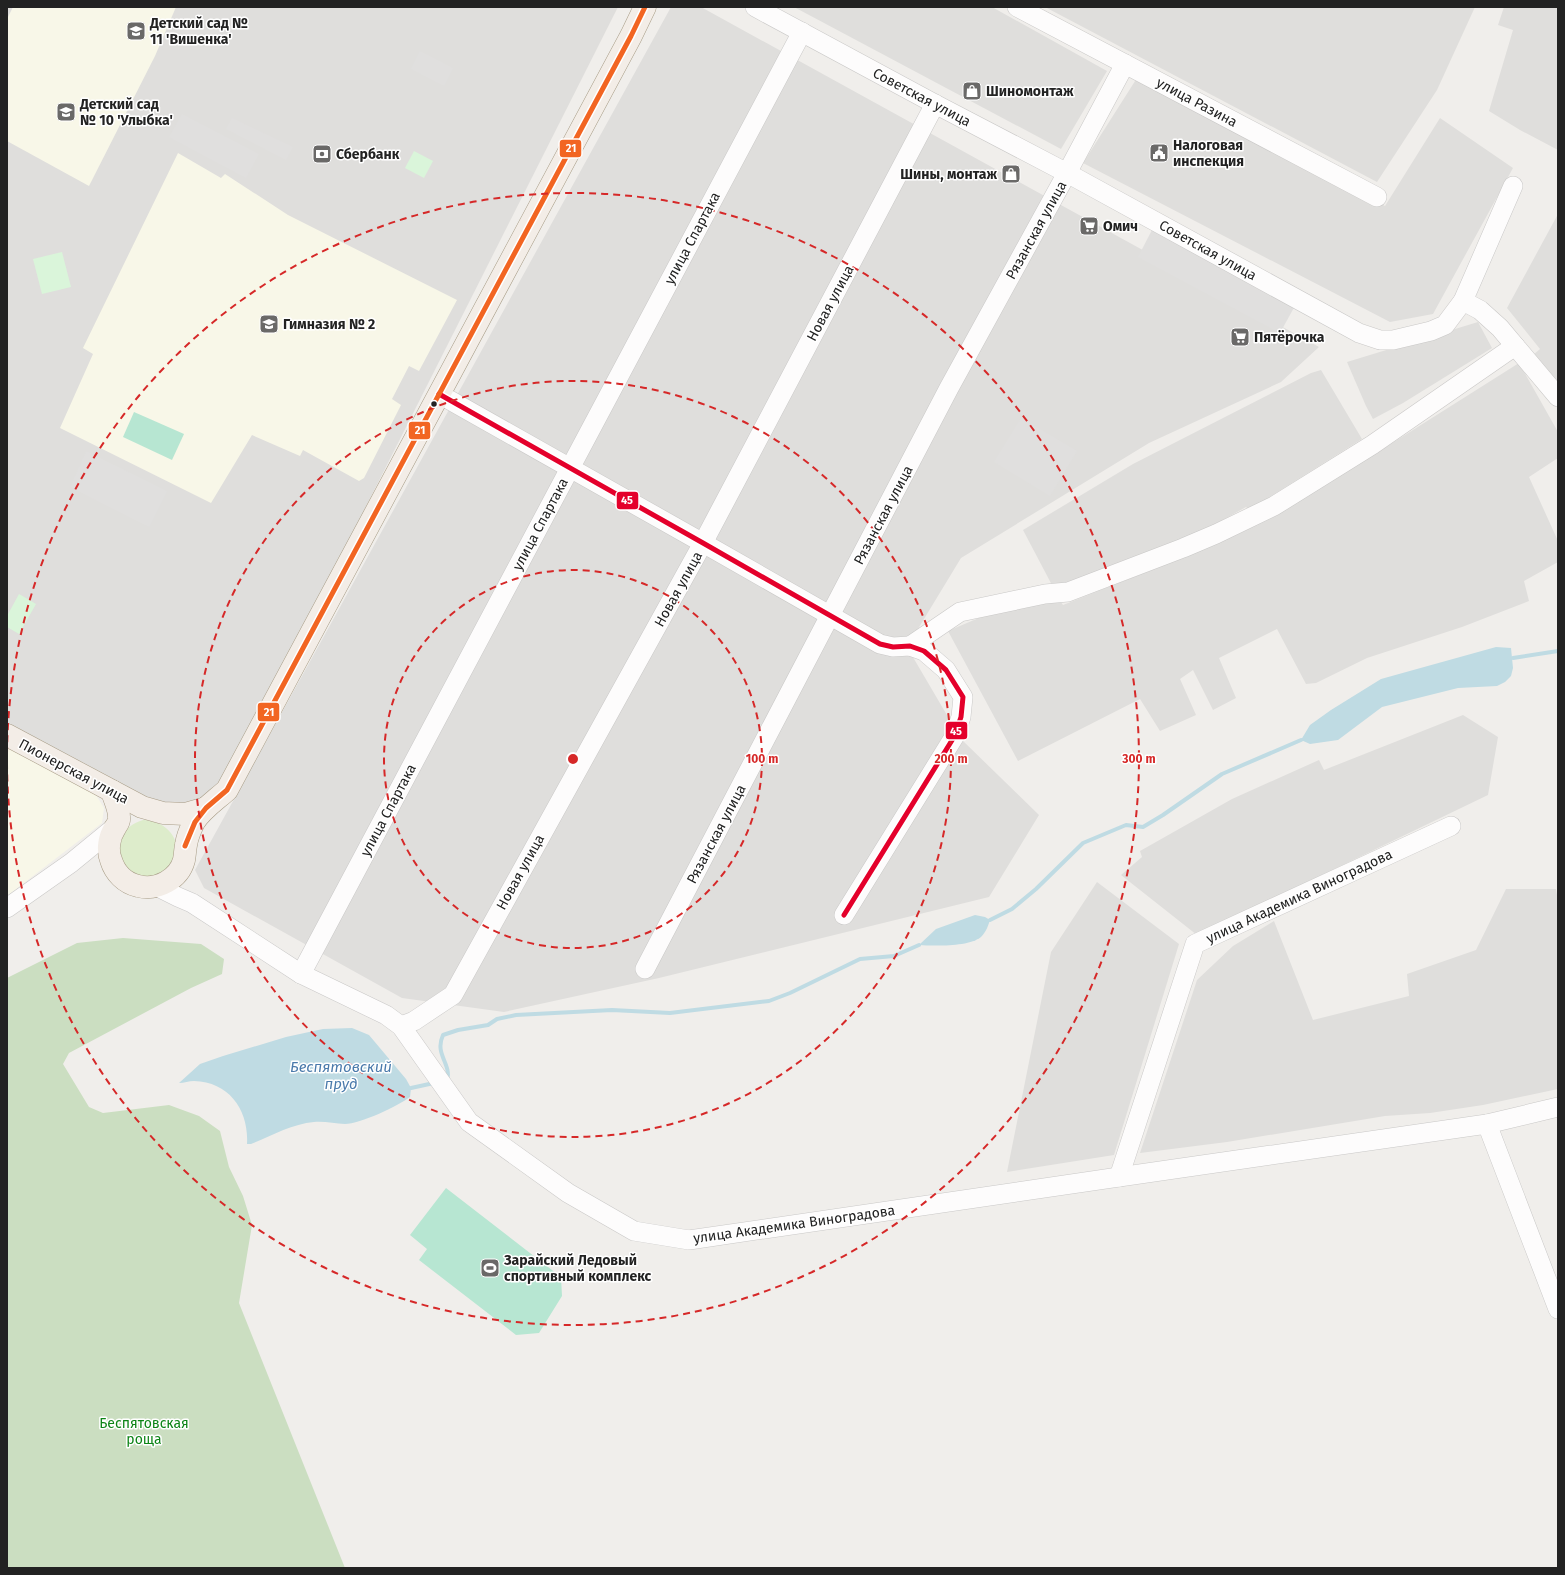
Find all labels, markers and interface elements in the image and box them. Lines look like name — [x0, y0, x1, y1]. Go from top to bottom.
place label: Детский сад № 11 'Вишенка' — [149, 15, 248, 48]
school or university icon: Детский сад № 11 'Вишенка' — [125, 20, 147, 42]
street label: Советская улица — [870, 64, 974, 130]
street label: улица Разина — [1153, 74, 1240, 131]
shop icon: Шиномонтаж — [961, 80, 983, 102]
place label: Шиномонтаж — [986, 83, 1074, 100]
place label: Детский сад № 10 'Улыбка' — [79, 96, 173, 129]
school or university icon: Детский сад № 10 'Улыбка' — [55, 101, 77, 123]
place label: Налоговая инспекция — [1173, 137, 1244, 170]
line badge: 21 — [559, 139, 582, 158]
text: 21 — [566, 142, 576, 155]
public building icon: Налоговая инспекция — [1148, 142, 1170, 164]
bank icon: Сбербанк — [311, 143, 333, 165]
place label: Сбербанк — [336, 146, 400, 163]
shop icon: Шины, монтаж — [1000, 163, 1022, 185]
place label: Шины, монтаж — [900, 166, 997, 183]
street label: Рязанская улица — [1002, 178, 1070, 282]
street label: улица Спартака — [661, 189, 724, 287]
supermarket icon: Омич — [1078, 215, 1100, 237]
street label: Советская улица — [1156, 217, 1259, 284]
place label: Омич — [1103, 218, 1138, 235]
street label: Новая улица — [803, 262, 858, 344]
school or university icon: Гимназия № 2 — [258, 313, 280, 335]
place label: Гимназия № 2 — [283, 316, 375, 333]
supermarket icon: Пятёрочка — [1229, 326, 1251, 348]
place label: Пятёрочка — [1254, 329, 1325, 346]
unlabelled marker — [429, 399, 439, 409]
line badge: 21 — [408, 421, 431, 440]
text: 21 — [415, 424, 425, 437]
street label: Рязанская улица — [850, 463, 917, 568]
street label: улица Спартака — [509, 475, 572, 573]
line badge: 45 — [616, 491, 639, 510]
text: 45 — [621, 494, 633, 507]
street label: Новая улица — [651, 549, 706, 630]
line badge: 21 — [257, 702, 280, 722]
text: 21 — [264, 706, 274, 719]
line badge: 45 — [945, 721, 968, 740]
text: 45 — [950, 725, 962, 738]
street label: Пионерская улица — [16, 735, 132, 808]
centre of rings — [566, 752, 580, 766]
text: 100 m — [746, 752, 778, 766]
text: 200 m — [934, 752, 968, 766]
text: 300 m — [1121, 752, 1156, 766]
street label: улица Спартака — [357, 761, 420, 859]
street label: Рязанская улица — [683, 782, 750, 887]
street label: Новая улица — [493, 832, 548, 913]
street label: улица Академика Виноградова — [1203, 846, 1395, 947]
water label: Беспятовский пруд — [290, 1058, 392, 1093]
street label: улица Академика Виноградова — [692, 1202, 896, 1247]
place label: Зарайский Ледовый спортивный комплекс — [503, 1252, 652, 1285]
sports icon: Зарайский Ледовый спортивный комплекс — [479, 1257, 501, 1279]
park label: Беспятовская роща — [99, 1415, 189, 1448]

